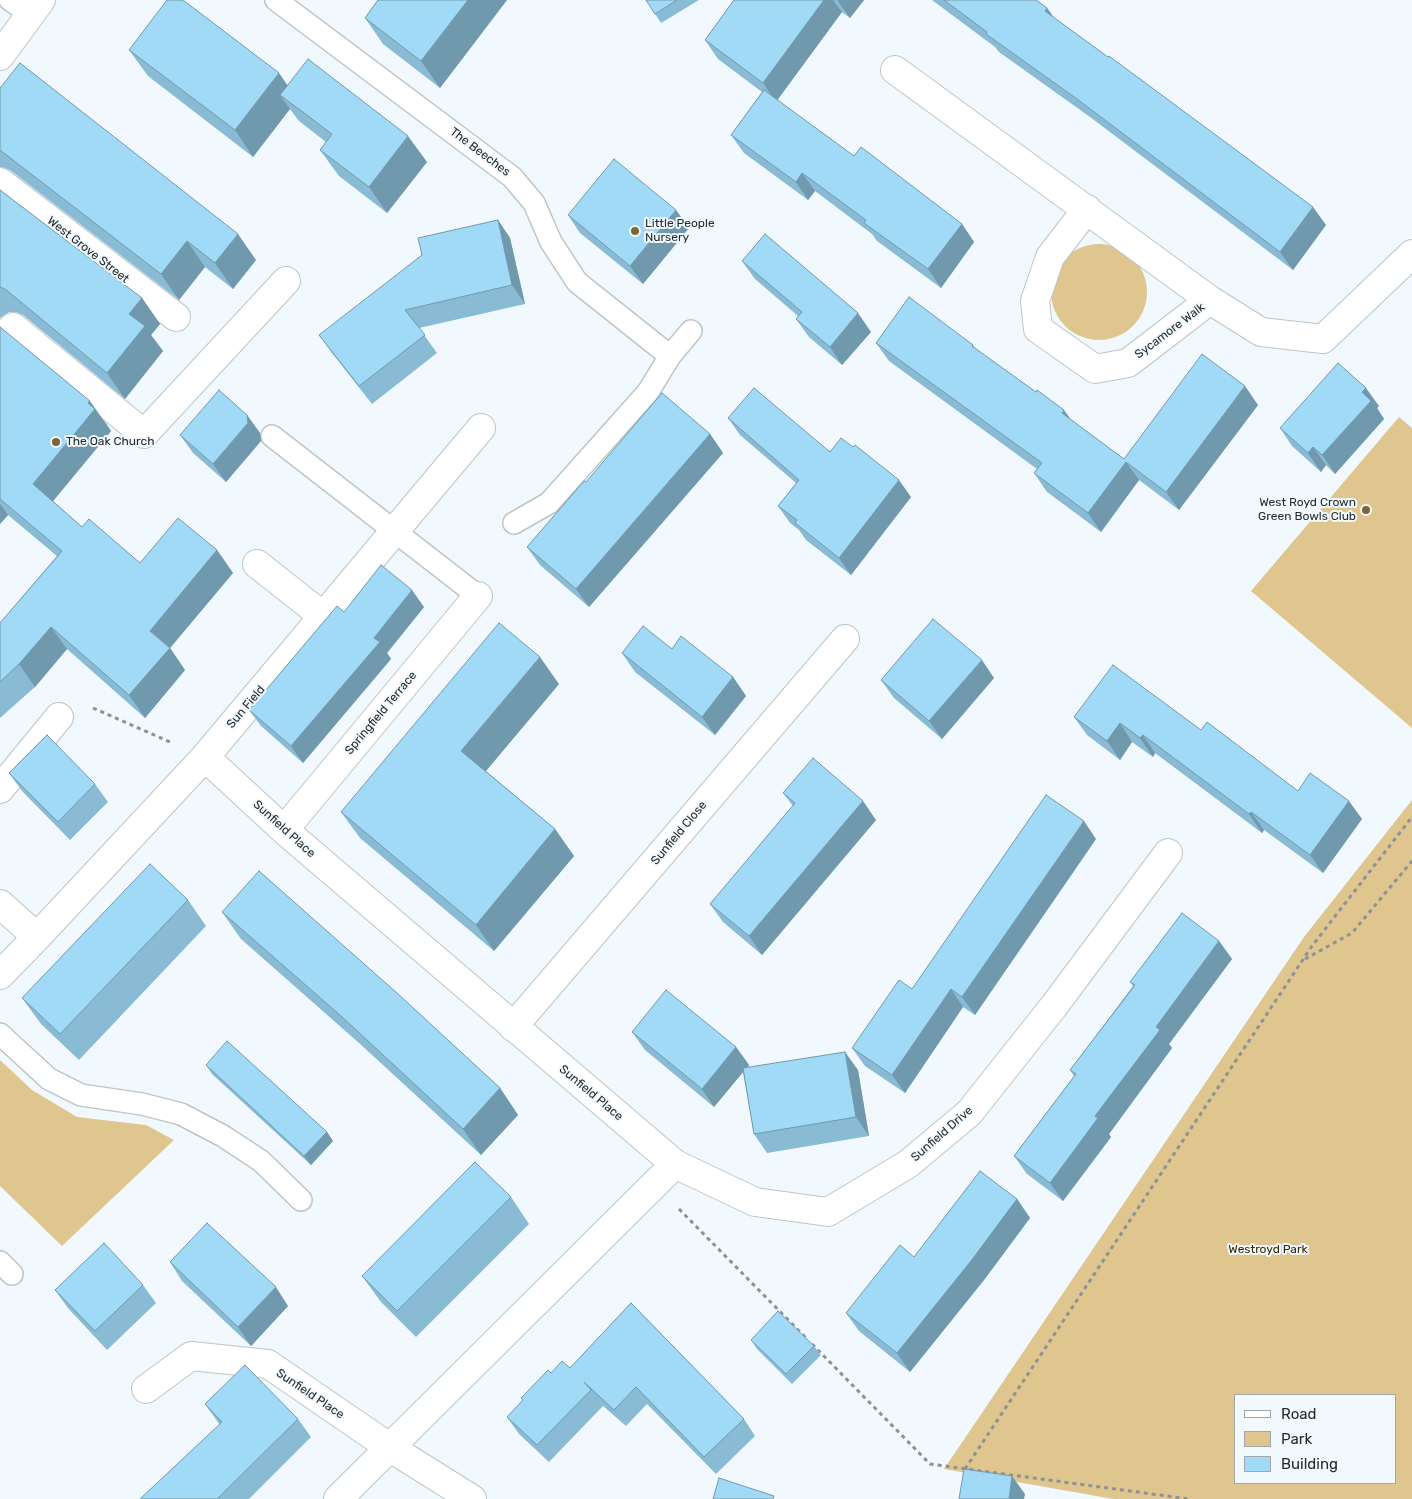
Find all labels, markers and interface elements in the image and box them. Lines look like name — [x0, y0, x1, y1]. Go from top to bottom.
street label: The Beeches — [447, 125, 513, 179]
street label: West Grove Street — [44, 214, 132, 286]
place label: Little People Nursery — [645, 217, 715, 245]
marker: Little People Nursery — [629, 225, 641, 237]
street label: Sycamore Walk — [1132, 300, 1208, 362]
place label: The Oak Church — [66, 435, 154, 449]
marker: The Oak Church — [50, 436, 62, 448]
place label: West Royd Crown Green Bowls Club — [1258, 496, 1356, 524]
marker: West Royd Crown Green Bowls Club — [1360, 504, 1372, 516]
street label: Springfield Terrace — [342, 668, 420, 758]
street label: Sun Field — [224, 683, 268, 731]
street label: Sunfield Place — [250, 797, 318, 861]
street label: Sunfield Close — [648, 798, 710, 868]
street label: Sunfield Place — [556, 1062, 626, 1124]
street label: Sunfield Drive — [908, 1103, 976, 1165]
park label: Westroyd Park — [1228, 1243, 1308, 1257]
street label: Sunfield Place — [273, 1366, 347, 1422]
legend — [1234, 1394, 1397, 1484]
text: Road — [1281, 1405, 1317, 1423]
text: Park — [1281, 1430, 1312, 1448]
text: Building — [1281, 1455, 1338, 1473]

